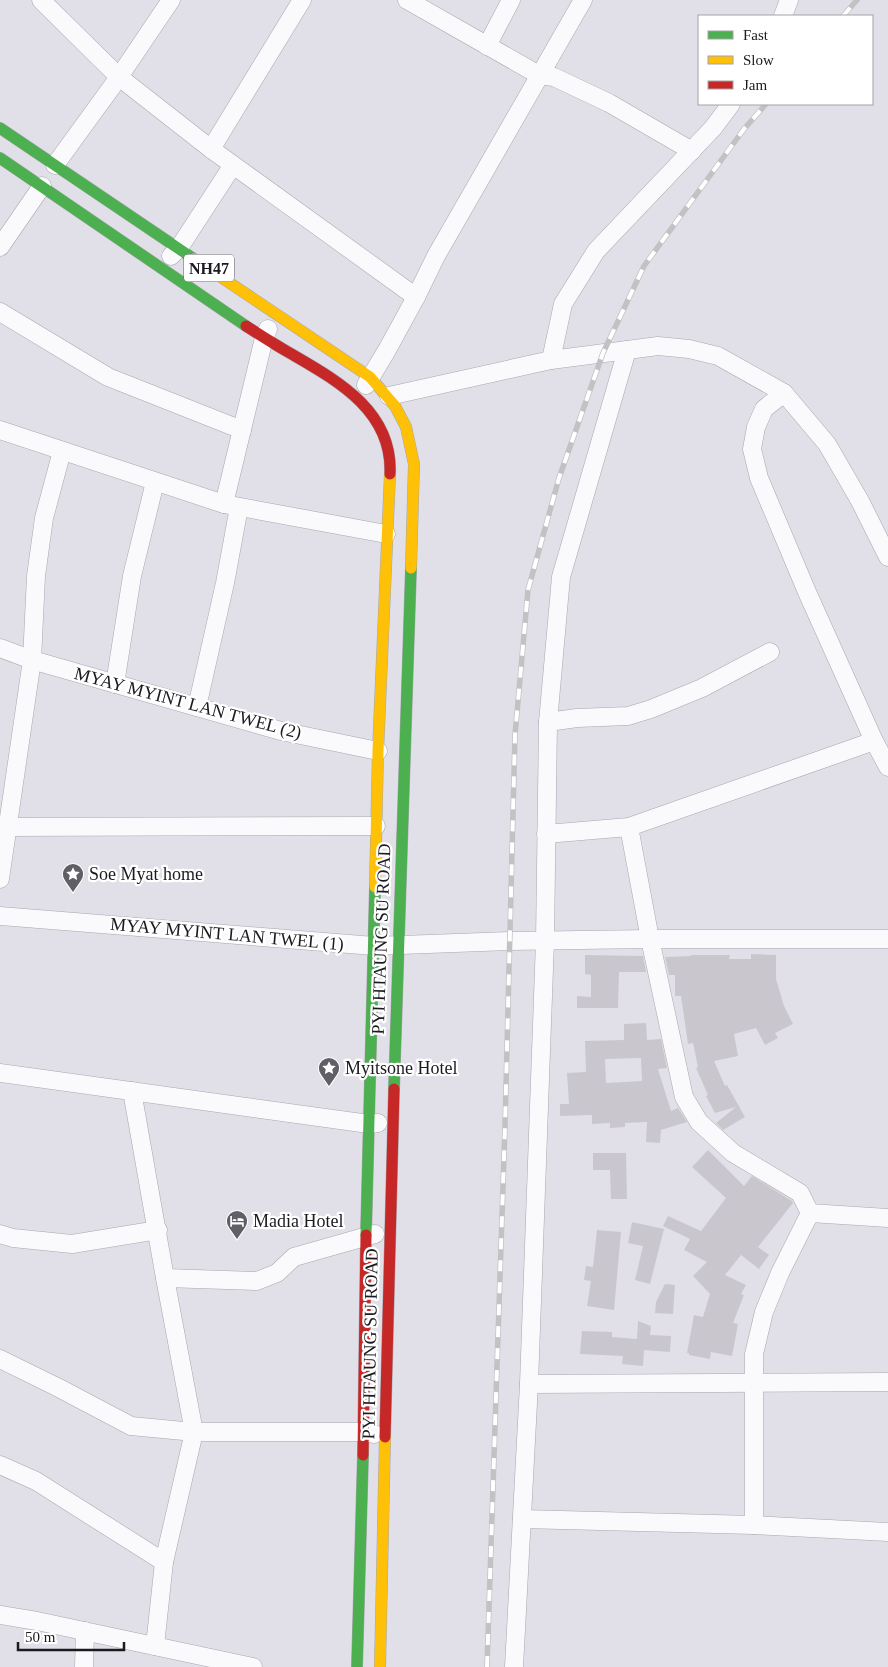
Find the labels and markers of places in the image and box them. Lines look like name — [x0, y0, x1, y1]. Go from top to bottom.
place icon: Soe Myat home — [61, 862, 85, 893]
place label: Soe Myat home — [89, 864, 203, 884]
place icon: Myitsone Hotel — [317, 1056, 341, 1087]
place label: Myitsone Hotel — [345, 1058, 458, 1078]
hotel icon: Madia Hotel — [225, 1209, 249, 1240]
place label: Madia Hotel — [253, 1211, 343, 1231]

